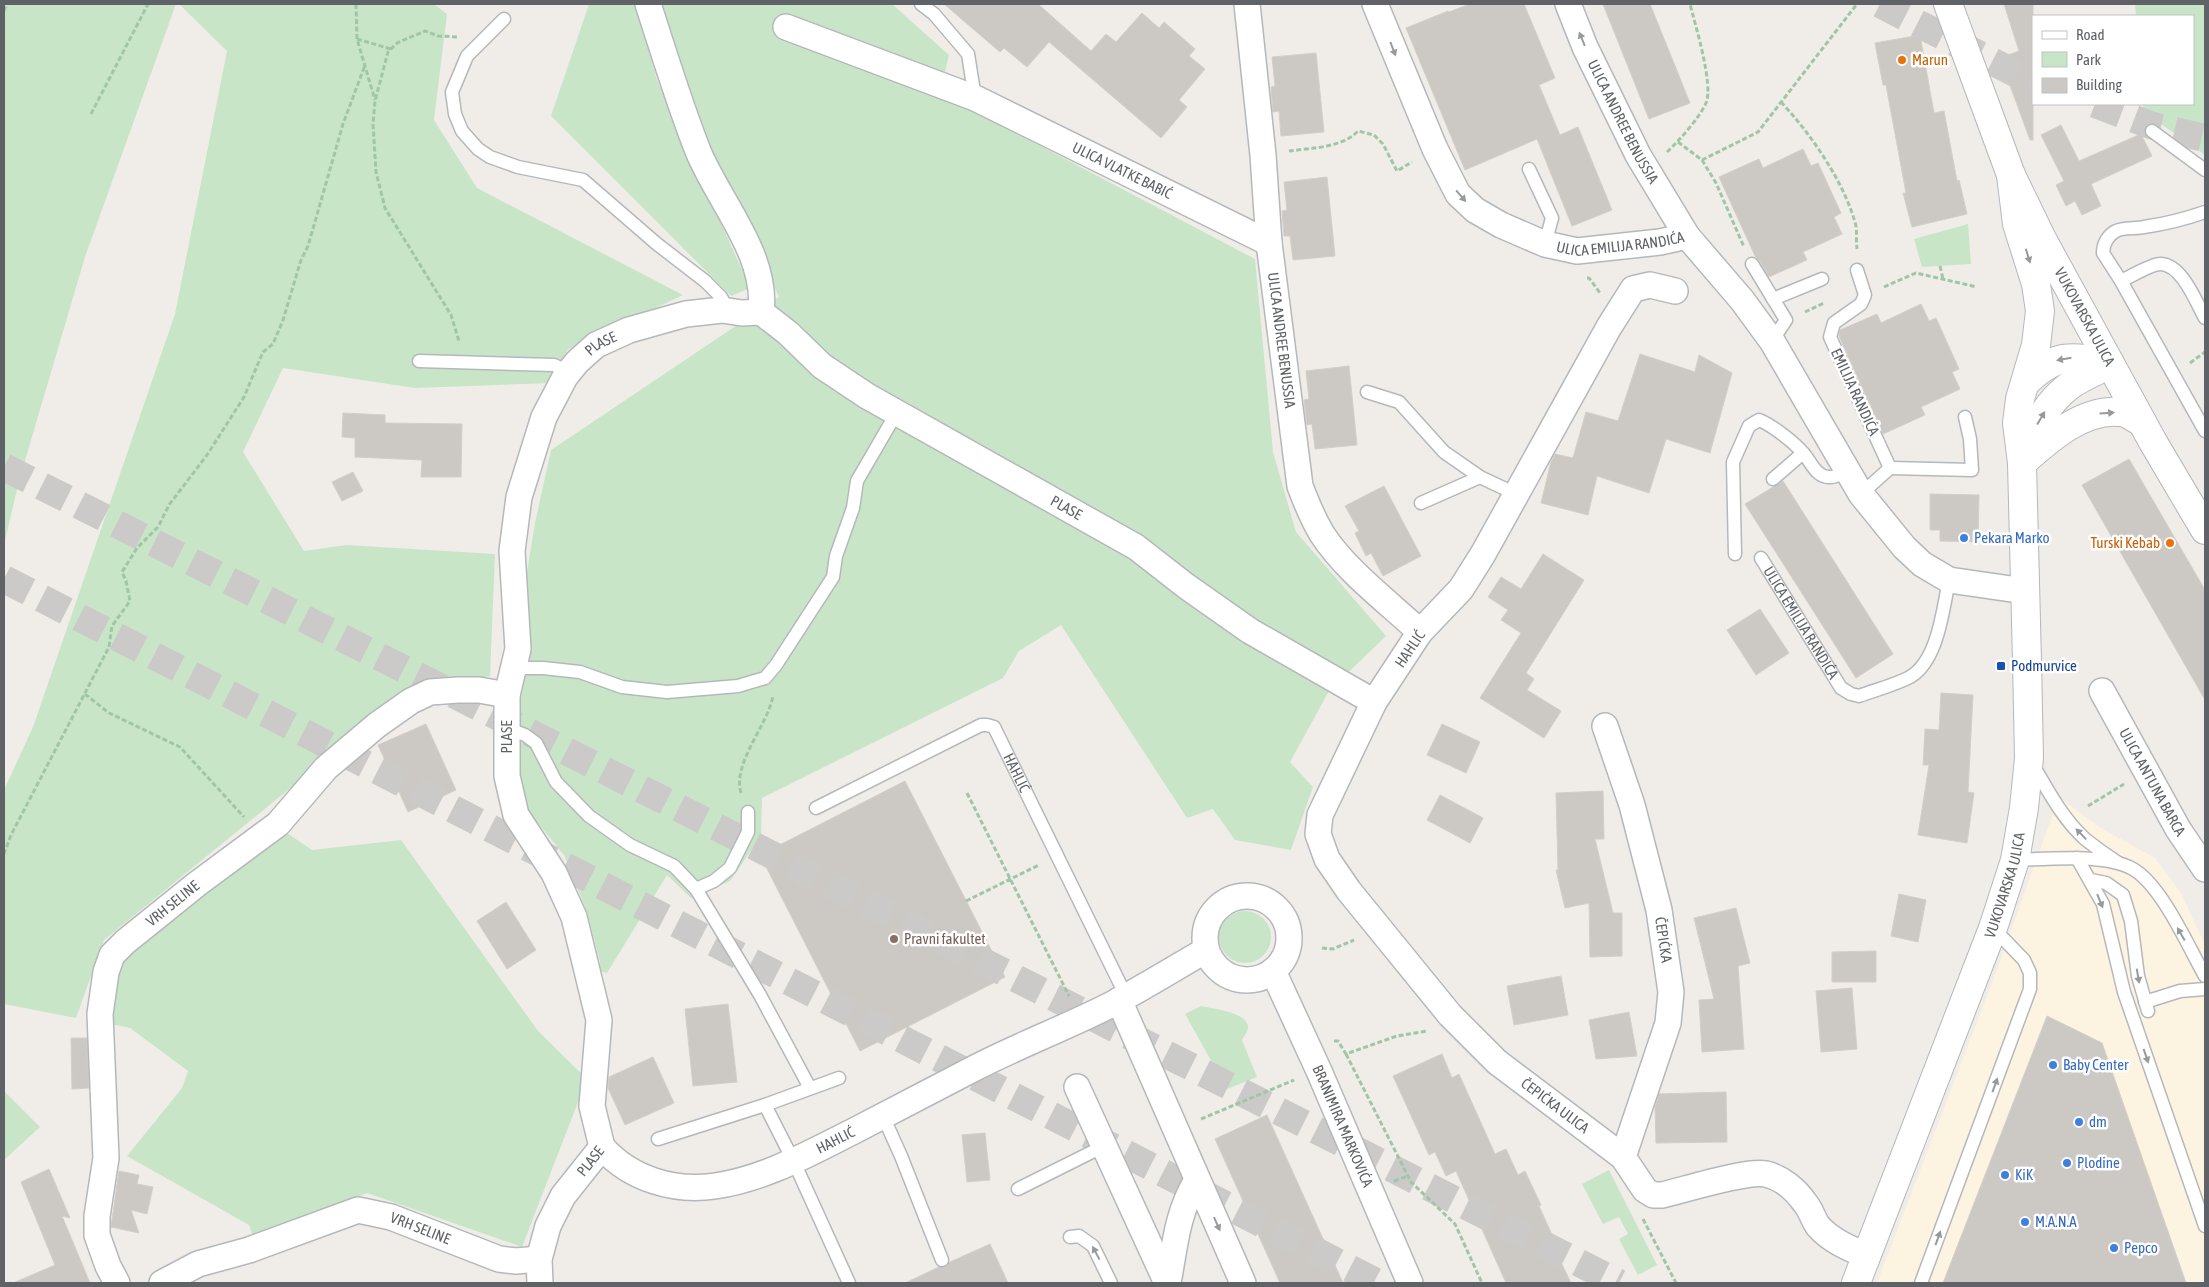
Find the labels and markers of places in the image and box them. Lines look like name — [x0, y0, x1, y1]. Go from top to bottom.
place label: Marun — [1912, 51, 1948, 68]
marker: Marun — [1896, 54, 1908, 66]
place label: Pekara Marko — [1974, 529, 2050, 546]
marker: Pekara Marko — [1958, 532, 1970, 544]
place label: Turski Kebab — [2090, 534, 2160, 551]
marker: Turski Kebab — [2164, 537, 2176, 549]
place label: Podmurvice — [2011, 657, 2077, 674]
marker: Podmurvice — [1995, 660, 2007, 672]
place label: Pravni fakultet — [904, 930, 986, 947]
marker: Pravni fakultet — [888, 933, 900, 945]
place label: Baby Center — [2063, 1056, 2129, 1073]
marker: Baby Center — [2047, 1059, 2059, 1071]
place label: dm — [2089, 1113, 2107, 1130]
marker: dm — [2073, 1116, 2085, 1128]
place label: Plodine — [2077, 1154, 2120, 1171]
marker: Plodine — [2061, 1157, 2073, 1169]
place label: KiK — [2015, 1166, 2034, 1183]
marker: KiK — [1999, 1169, 2011, 1181]
place label: M.A.N.A — [2035, 1213, 2077, 1230]
marker: M.A.N.A — [2019, 1216, 2031, 1228]
place label: Pepco — [2124, 1239, 2158, 1256]
marker: Pepco — [2108, 1242, 2120, 1254]

